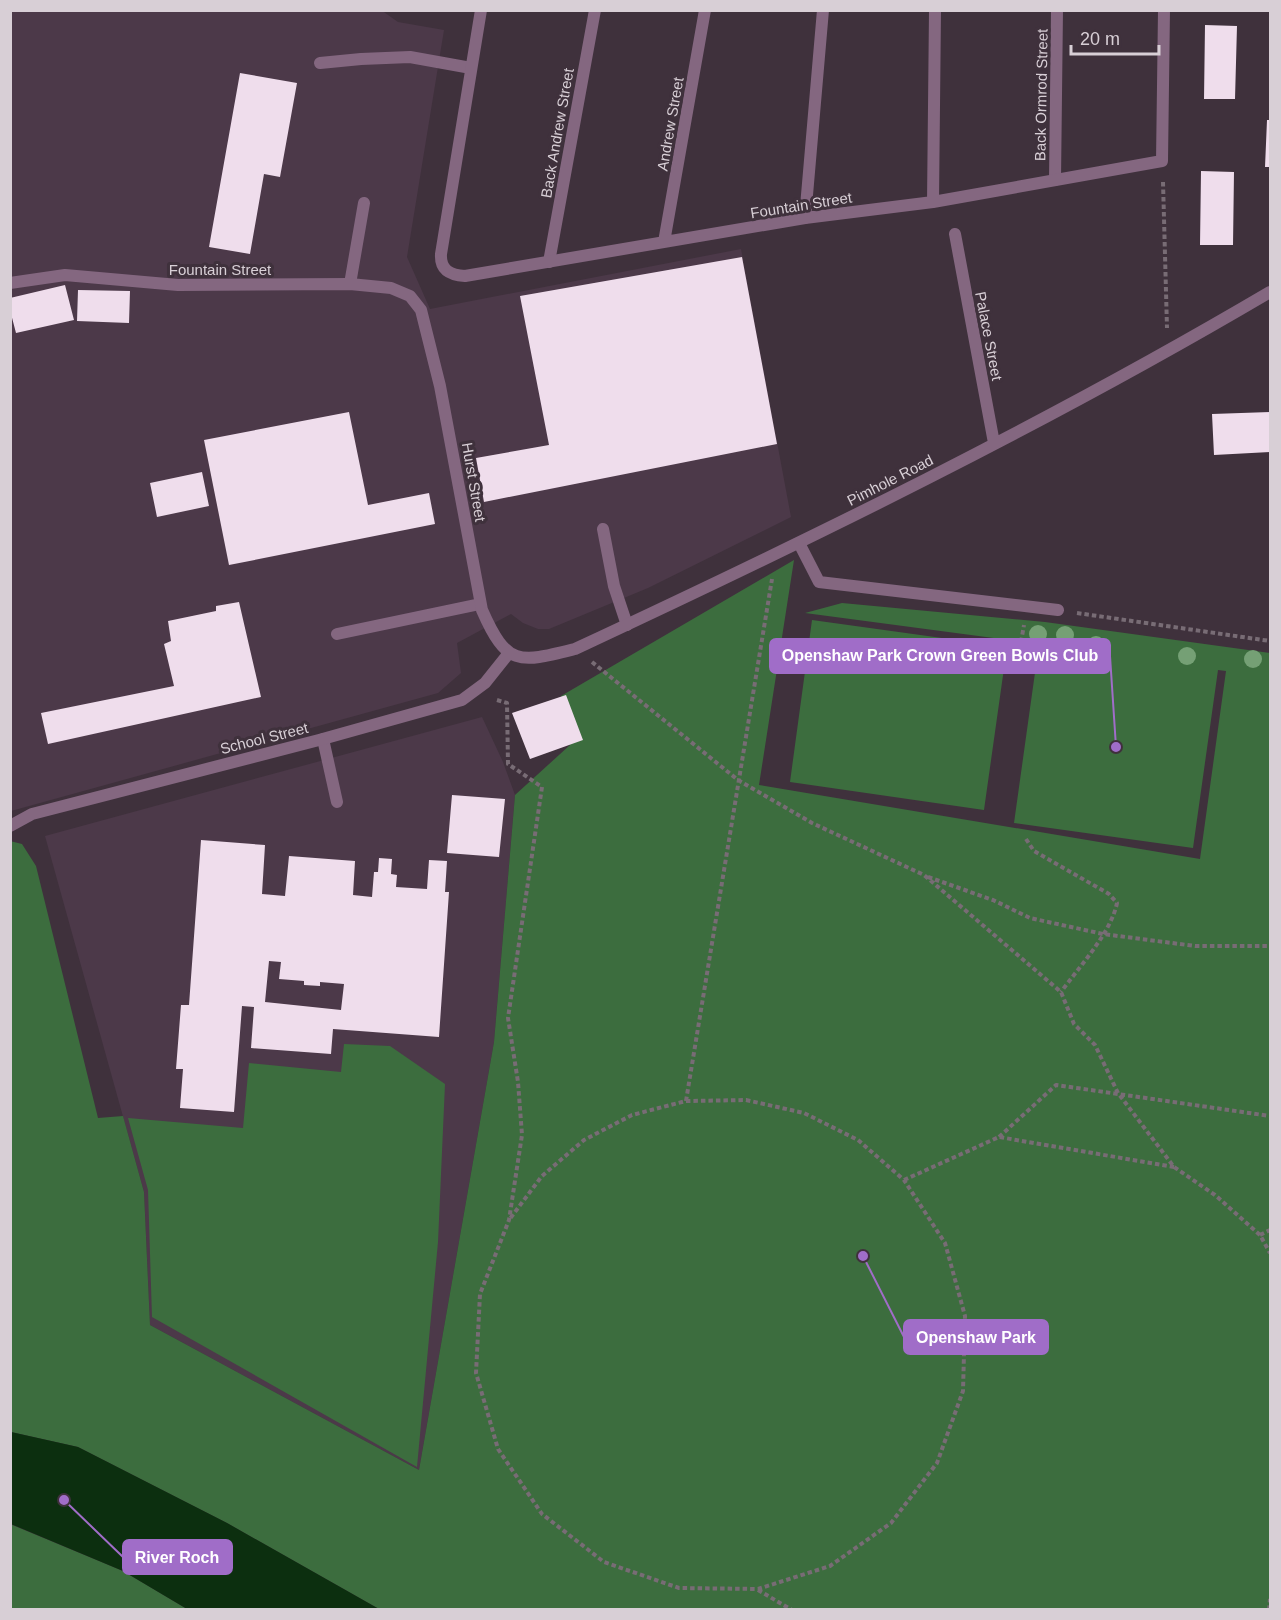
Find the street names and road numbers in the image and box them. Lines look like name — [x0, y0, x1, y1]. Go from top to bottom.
street label: Back Ormrod Street — [1031, 28, 1051, 161]
street label: Back Andrew Street — [537, 66, 577, 199]
street label: Andrew Street — [653, 75, 687, 172]
street label: Fountain Street — [749, 188, 854, 221]
street label: Fountain Street — [169, 261, 272, 278]
street label: Palace Street — [972, 290, 1006, 383]
street label: Hurst Street — [459, 441, 489, 524]
street label: Pimhole Road — [844, 451, 936, 509]
street label: School Street — [218, 719, 311, 757]

